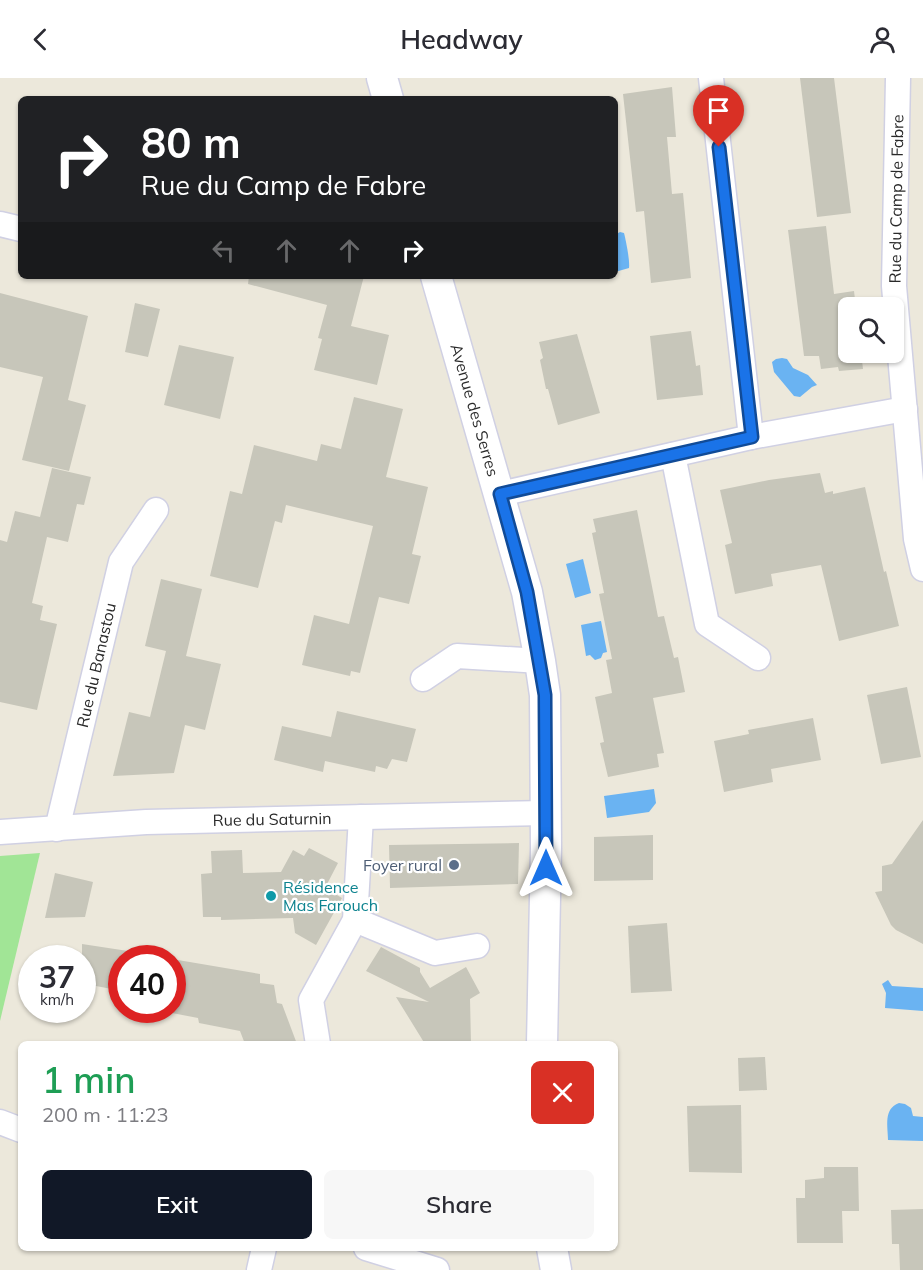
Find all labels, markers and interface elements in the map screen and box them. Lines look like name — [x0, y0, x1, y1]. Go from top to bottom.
text: Headway — [400, 22, 523, 56]
icon: back — [24, 23, 57, 56]
icon: person — [866, 23, 899, 56]
pin — [693, 85, 744, 147]
icon: arrive — [702, 94, 735, 127]
street label: Rue du Camp de Fabre — [885, 114, 907, 284]
text: 80 m — [141, 116, 241, 169]
icon: right — [42, 120, 120, 198]
text: Rue du Camp de Fabre — [141, 168, 426, 202]
icon: left — [207, 234, 240, 267]
icon: ahead — [270, 234, 303, 267]
icon: ahead — [333, 234, 366, 267]
icon: right — [396, 234, 429, 267]
map controls — [838, 297, 904, 363]
button: search — [838, 297, 904, 363]
street label: Avenue des Serres — [446, 341, 504, 479]
street label: Rue du Banastou — [72, 601, 120, 729]
street label: Rue du Saturnin — [212, 808, 332, 830]
position arrow — [514, 836, 578, 900]
place label: Foyer rural — [363, 855, 442, 875]
marker: Foyer rural — [447, 858, 461, 872]
place label: Résidence Mas Farouch — [283, 877, 378, 915]
marker: Résidence Mas Farouch — [264, 889, 278, 903]
speed limit sign: 40 — [108, 945, 186, 1023]
text: 37 — [39, 958, 75, 996]
text: km/h — [40, 990, 74, 1009]
text: 1 min — [42, 1057, 136, 1102]
button: close — [531, 1061, 594, 1124]
text: 200 m · 11:23 — [42, 1102, 168, 1127]
button: Exit — [42, 1170, 312, 1239]
button: Share — [324, 1170, 594, 1239]

